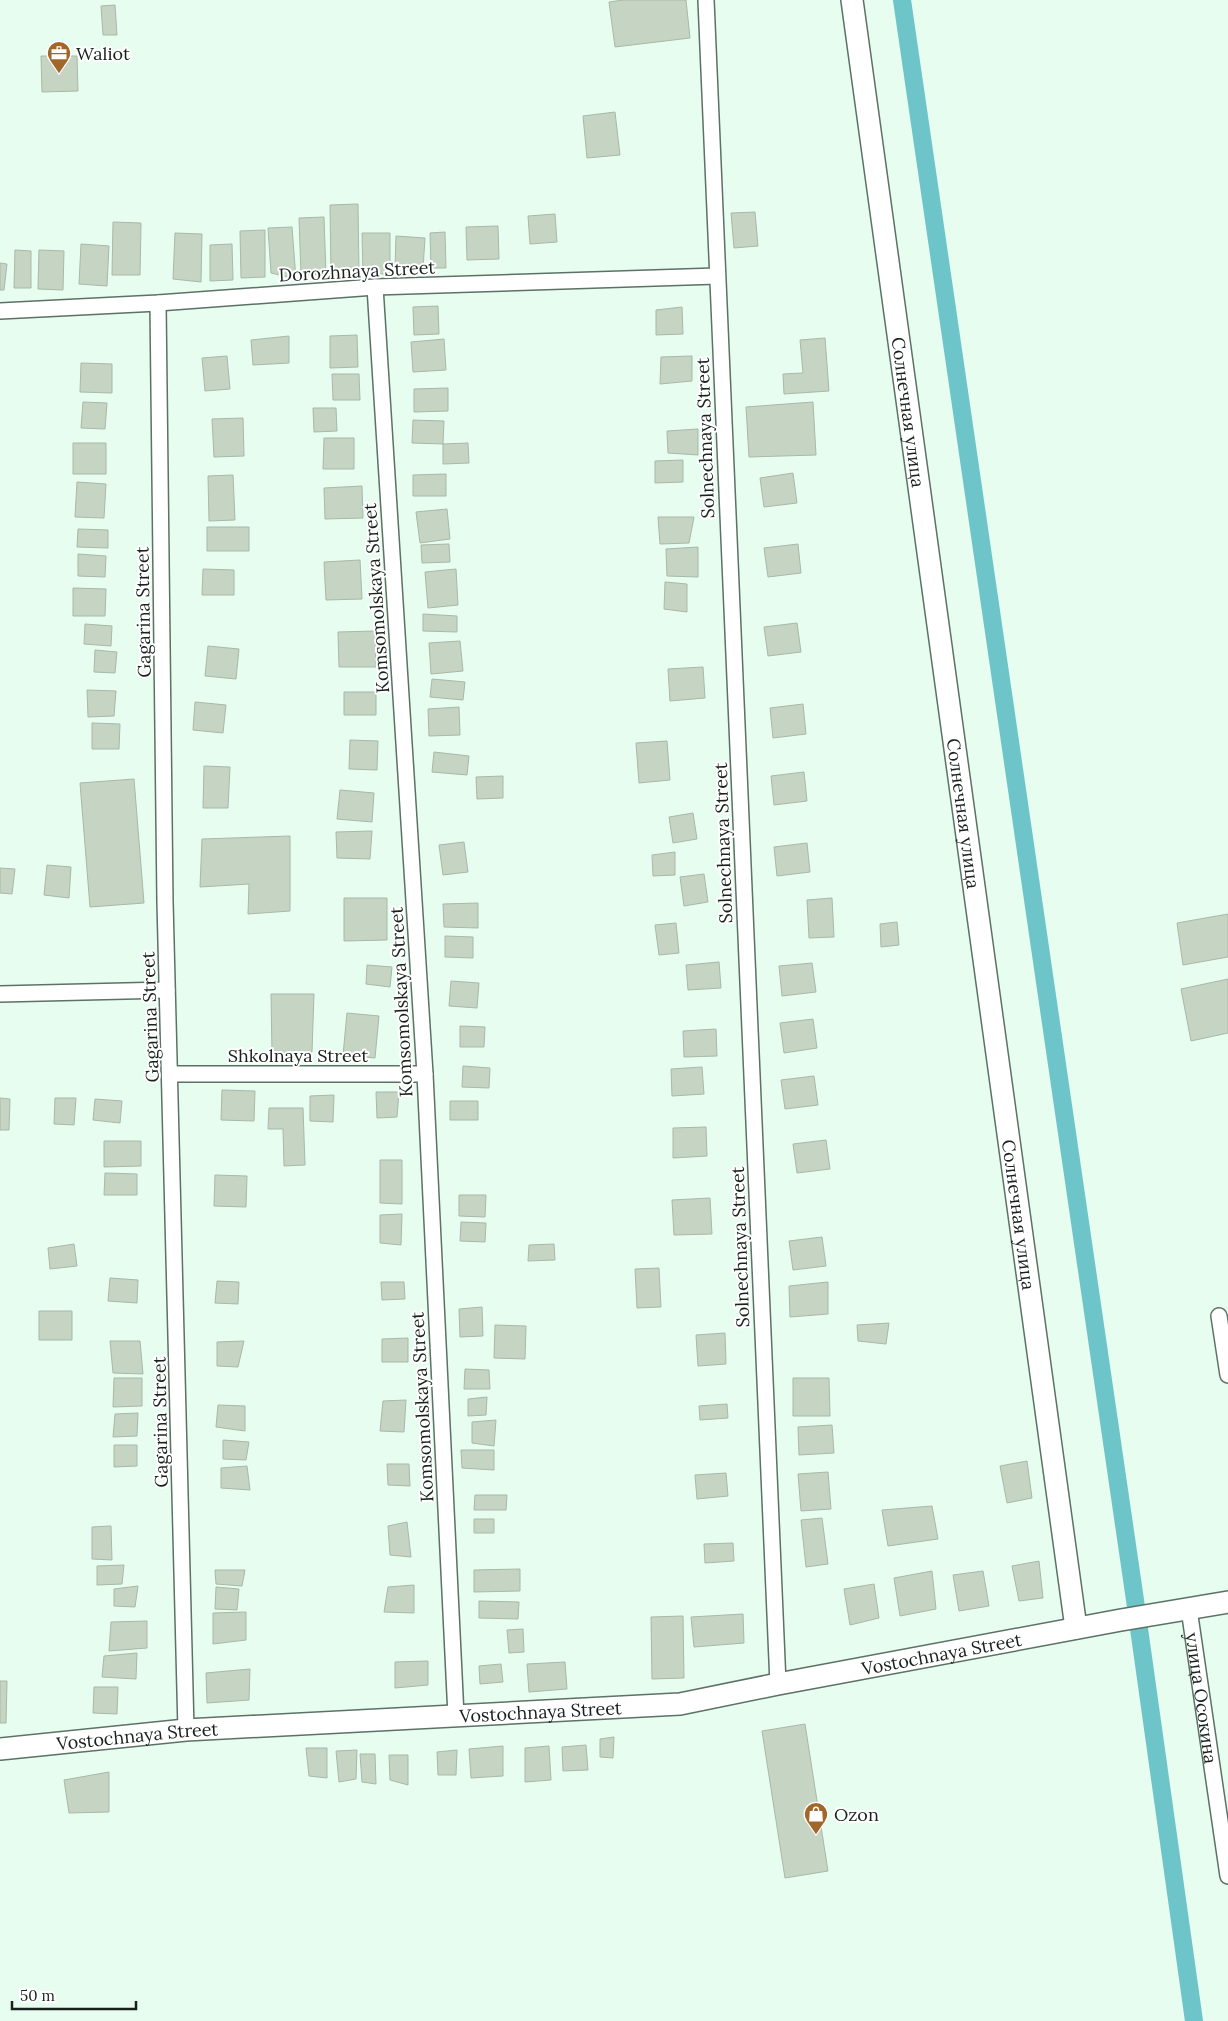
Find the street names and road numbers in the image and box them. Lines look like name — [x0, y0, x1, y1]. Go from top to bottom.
street label: Dorozhnaya Street — [278, 255, 436, 287]
street label: Солнечная улица — [887, 335, 930, 489]
street label: Solnechnaya Street — [691, 357, 719, 519]
street label: Komsomolskaya Street — [358, 502, 394, 694]
street label: Gagarina Street — [130, 546, 156, 678]
street label: Солнечная улица — [942, 737, 986, 890]
street label: Solnechnaya Street — [709, 762, 737, 924]
street label: Komsomolskaya Street — [385, 906, 417, 1098]
street label: Gagarina Street — [136, 951, 164, 1083]
street label: Shkolnaya Street — [228, 1044, 368, 1067]
street label: Солнечная улица — [997, 1138, 1041, 1291]
street label: Solnechnaya Street — [726, 1166, 754, 1328]
street label: Komsomolskaya Street — [406, 1311, 438, 1503]
street label: Gagarina Street — [147, 1356, 173, 1488]
street label: Vostochnaya Street — [859, 1627, 1024, 1680]
street label: улица Осокина — [1181, 1631, 1223, 1765]
street label: Vostochnaya Street — [458, 1696, 622, 1727]
street label: Vostochnaya Street — [54, 1717, 219, 1755]

